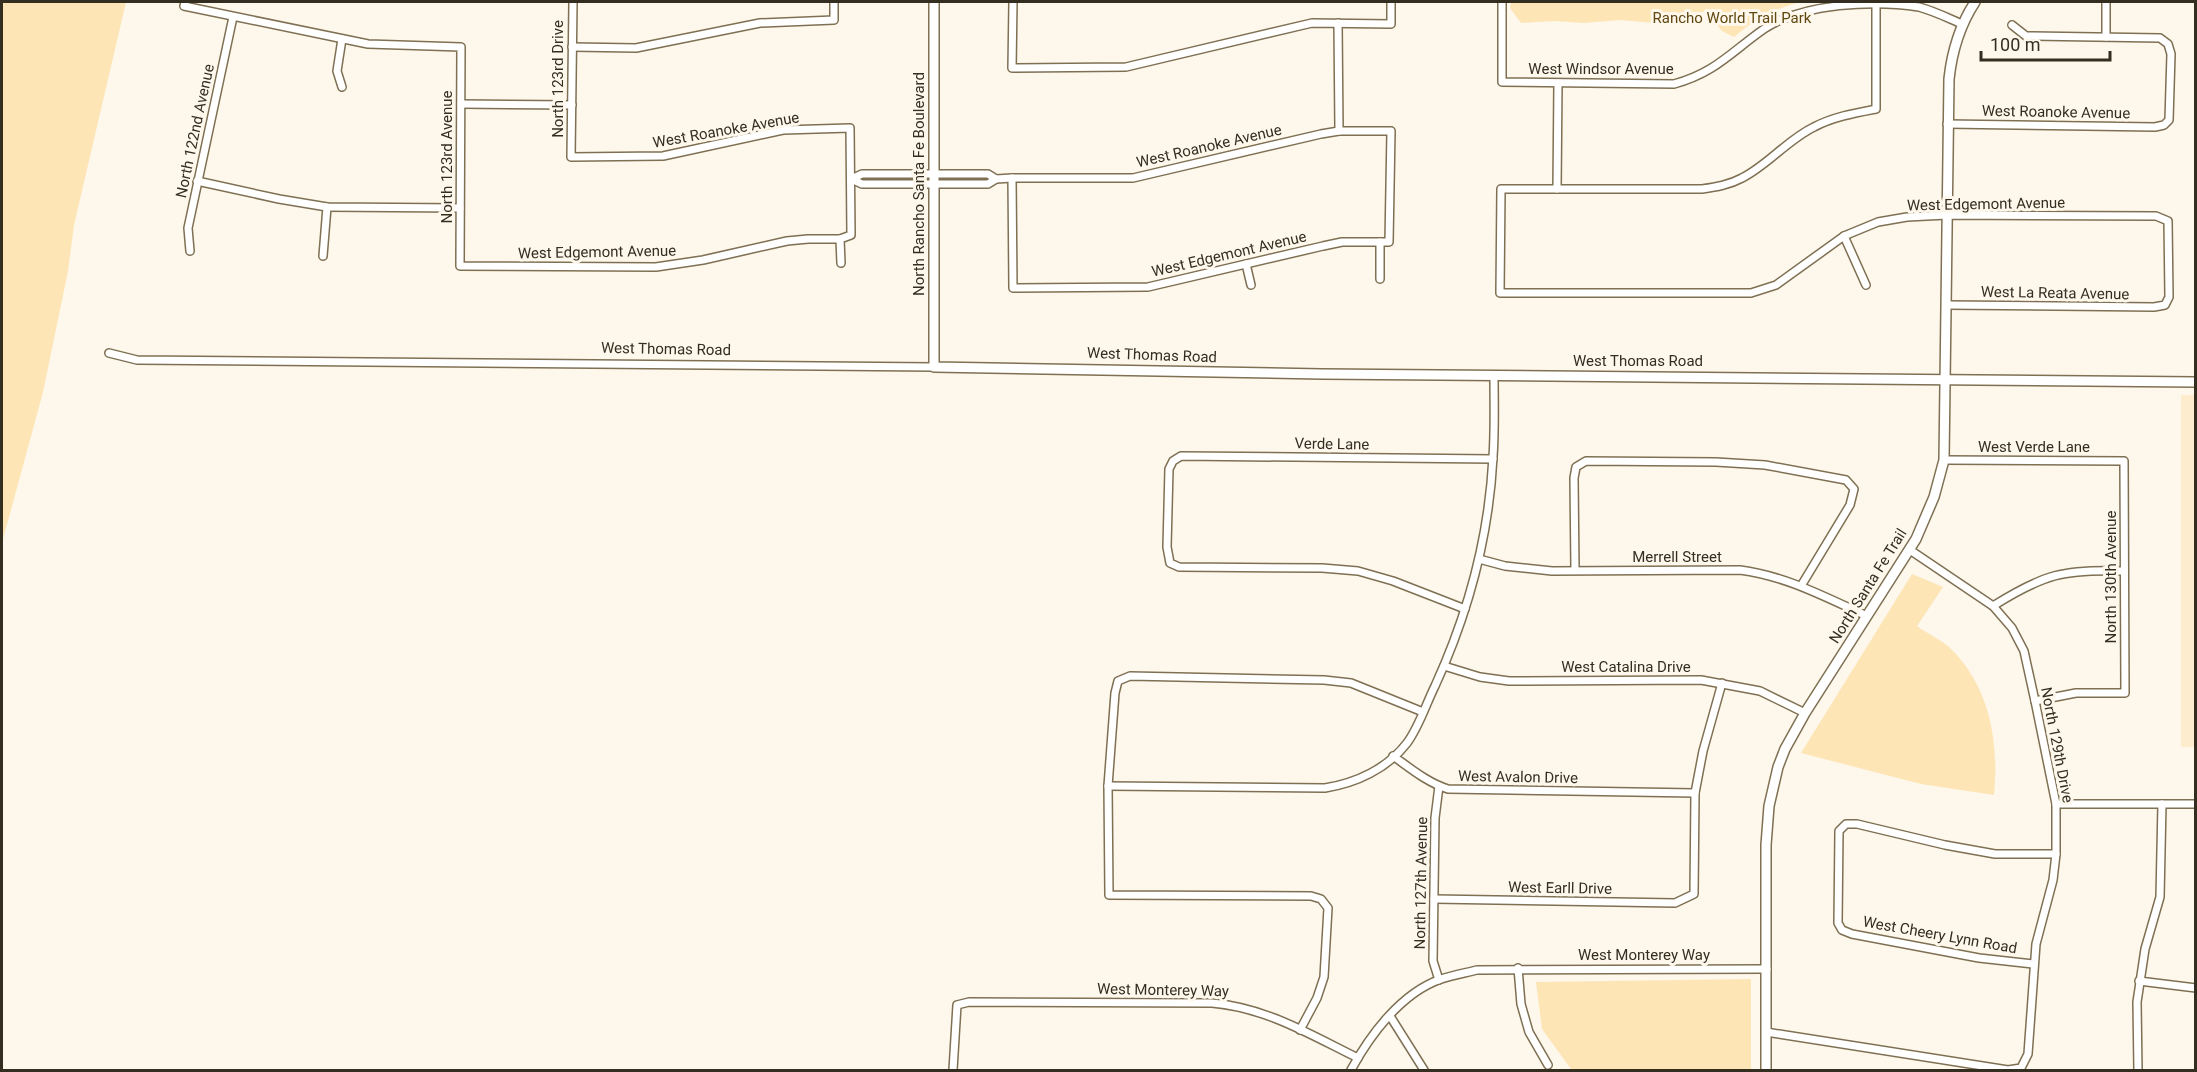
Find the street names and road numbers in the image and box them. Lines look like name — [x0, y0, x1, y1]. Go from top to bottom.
street label: North 123rd Drive — [549, 20, 567, 138]
street label: West Windsor Avenue — [1528, 60, 1674, 78]
street label: North 122nd Avenue — [172, 62, 218, 200]
street label: North Rancho Santa Fe Boulevard — [910, 72, 928, 296]
street label: North 123rd Avenue — [438, 90, 456, 224]
street label: West Roanoke Avenue — [1982, 102, 2130, 122]
street label: West Roanoke Avenue — [651, 108, 801, 152]
street label: West Roanoke Avenue — [1135, 121, 1283, 171]
street label: West Edgemont Avenue — [1907, 194, 2065, 214]
street label: West Edgemont Avenue — [1150, 227, 1308, 281]
street label: West Edgemont Avenue — [518, 242, 676, 262]
street label: West La Reata Avenue — [1981, 283, 2129, 303]
street label: West Thomas Road — [601, 339, 731, 359]
street label: West Thomas Road — [1087, 344, 1217, 366]
street label: West Thomas Road — [1573, 352, 1703, 370]
street label: Verde Lane — [1294, 434, 1370, 454]
street label: West Verde Lane — [1978, 438, 2090, 456]
street label: North 130th Avenue — [2102, 511, 2120, 643]
street label: North Santa Fe Trail — [1825, 525, 1911, 647]
street label: Merrell Street — [1632, 548, 1722, 566]
street label: West Catalina Drive — [1561, 658, 1691, 676]
street label: North 129th Drive — [2037, 686, 2077, 804]
street label: West Avalon Drive — [1458, 767, 1578, 787]
street label: North 127th Avenue — [1411, 816, 1431, 950]
street label: West Earll Drive — [1508, 878, 1612, 898]
street label: West Cheery Lynn Road — [1861, 913, 2019, 957]
street label: West Monterey Way — [1578, 946, 1710, 964]
street label: West Monterey Way — [1097, 980, 1229, 1000]

